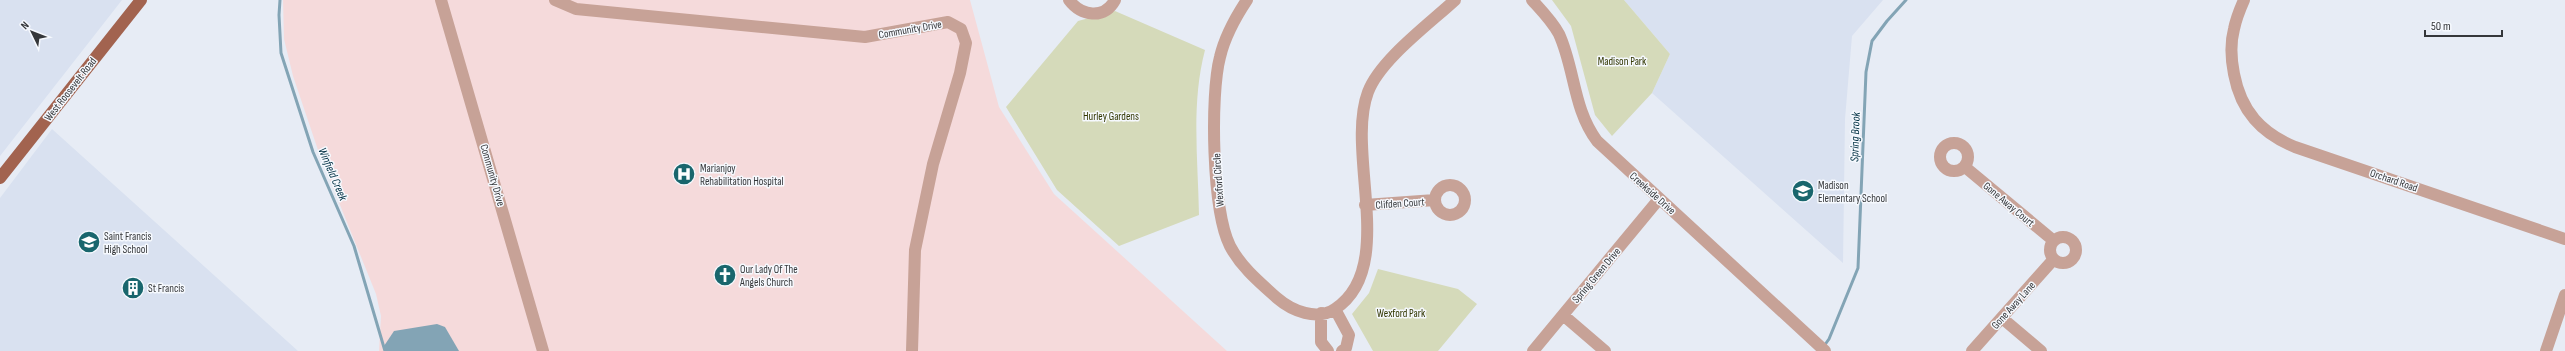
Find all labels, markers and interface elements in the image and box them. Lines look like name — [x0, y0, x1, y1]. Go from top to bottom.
north arrow — [12, 12, 52, 52]
scale bar — [2425, 12, 2502, 38]
street label: Community Drive — [878, 18, 943, 41]
text: N — [18, 19, 32, 32]
text: 50 m — [2431, 19, 2451, 34]
street label: West Roosevelt Road — [42, 55, 99, 124]
park label: Madison Park — [1598, 55, 1647, 68]
park label: Hurley Gardens — [1083, 110, 1139, 123]
water label: Spring Brook — [1847, 111, 1864, 162]
street label: Community Drive — [477, 143, 508, 208]
water label: Winfield Creek — [315, 145, 351, 204]
street label: Wexford Circle — [1210, 153, 1227, 207]
hospital icon: Marianjoy Rehabilitation Hospital — [671, 161, 697, 187]
place label: Marianjoy Rehabilitation Hospital — [700, 162, 784, 188]
street label: Orchard Road — [2368, 166, 2420, 195]
street label: Creekside Drive — [1627, 169, 1678, 217]
school or university icon: Madison Elementary School — [1790, 178, 1816, 204]
place label: Madison Elementary School — [1818, 179, 1887, 205]
street label: Gone Away Court — [1980, 179, 2037, 230]
street label: Clifden Court — [1375, 195, 1426, 212]
school or university icon: Saint Francis High School — [76, 229, 102, 255]
place label: Saint Francis High School — [104, 230, 151, 256]
street label: Spring Green Drive — [1569, 245, 1623, 306]
church icon: Our Lady Of The Angels Church — [712, 262, 738, 288]
place label: Our Lady Of The Angels Church — [739, 263, 798, 289]
building icon: St Francis — [120, 275, 146, 301]
street label: Gone Away Lane — [1989, 279, 2038, 332]
place label: St Francis — [148, 282, 184, 295]
park label: Wexford Park — [1377, 307, 1426, 320]

